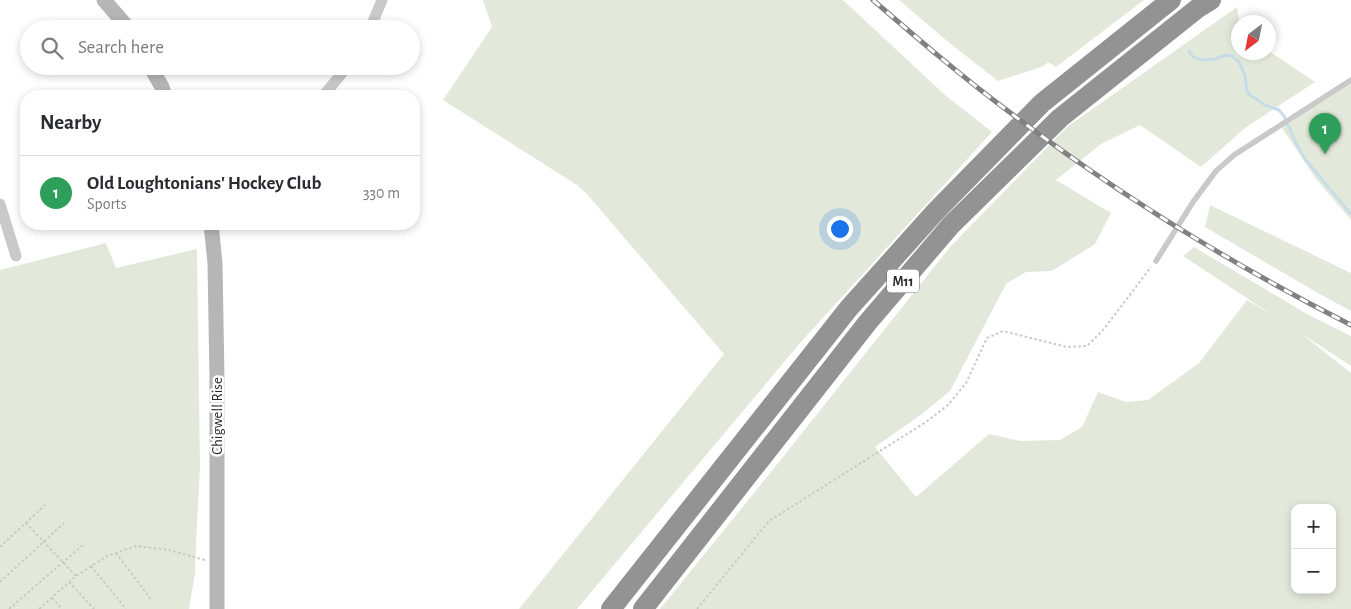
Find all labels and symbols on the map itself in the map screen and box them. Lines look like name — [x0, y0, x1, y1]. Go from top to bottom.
north arrow — [1231, 15, 1276, 60]
pin: 1 — [1309, 113, 1341, 154]
your location — [827, 216, 853, 242]
road number: M11 — [887, 270, 919, 292]
street label: Chigwell Rise — [210, 377, 225, 455]

